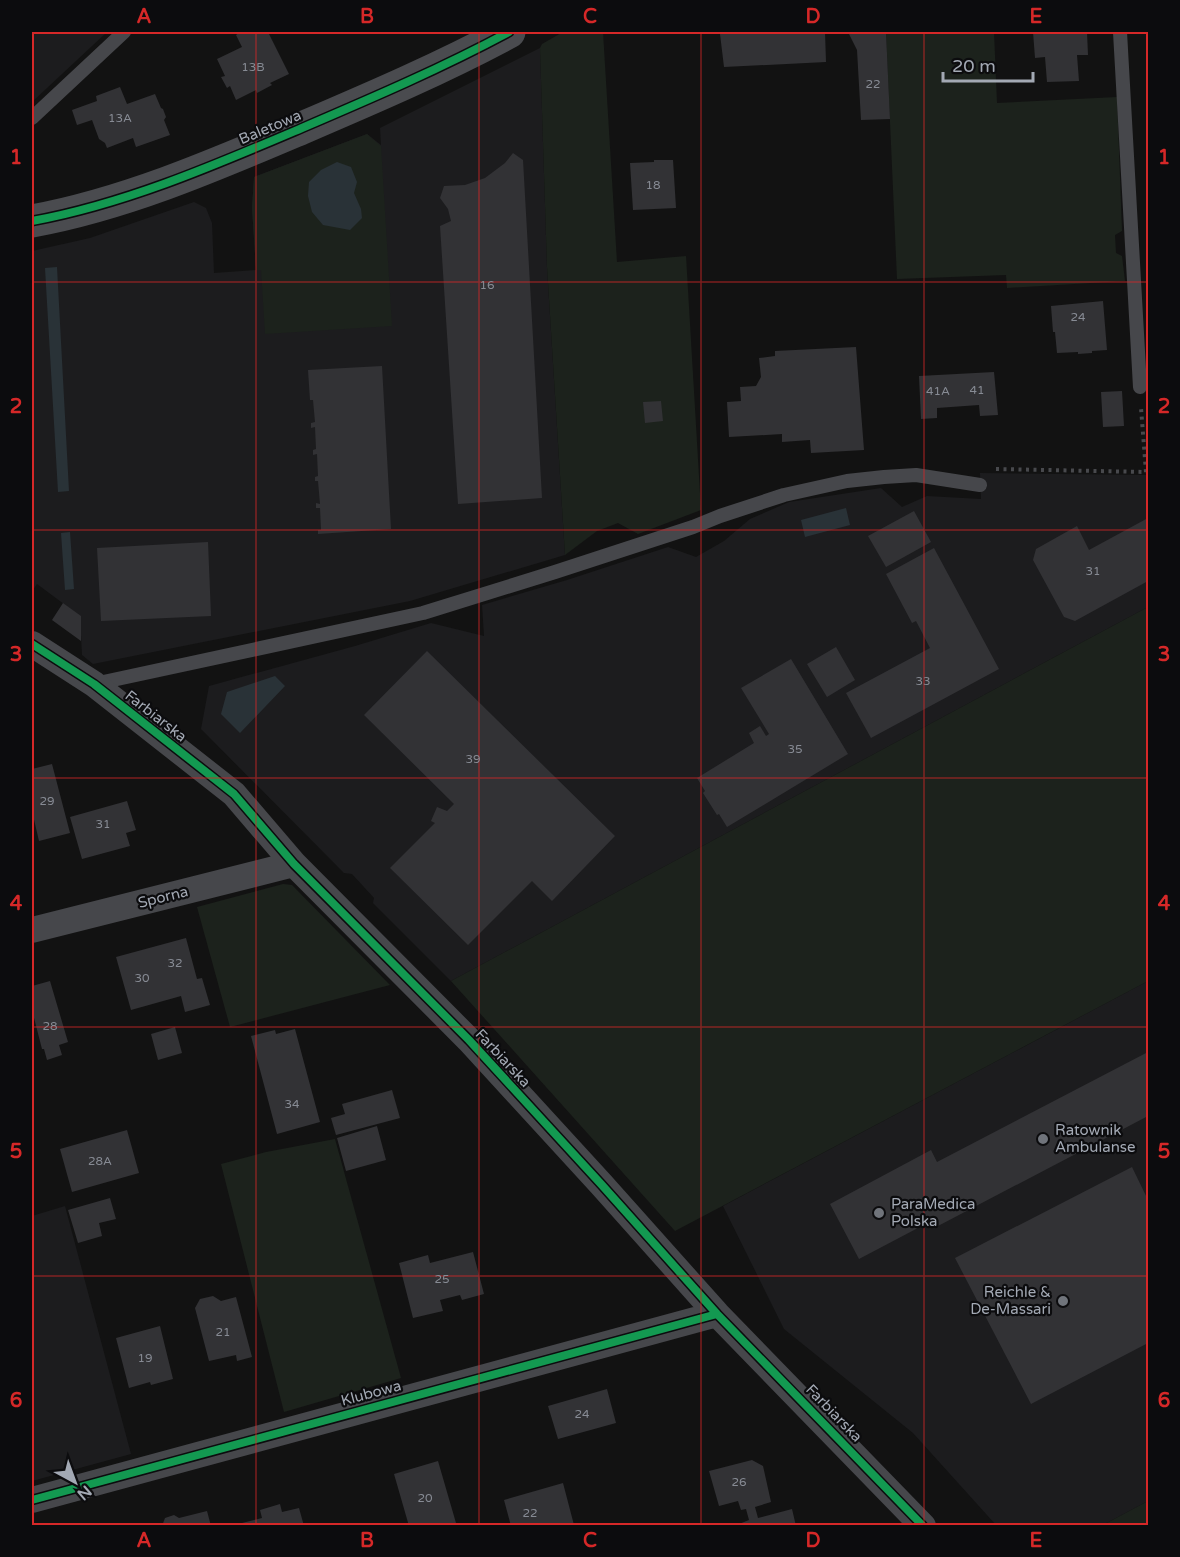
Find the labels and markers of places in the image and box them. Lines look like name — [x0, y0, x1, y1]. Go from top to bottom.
place label: Ratownik Ambulanse — [1055, 1121, 1135, 1156]
marker: Ratownik Ambulanse — [1036, 1132, 1050, 1146]
place label: ParaMedica Polska — [891, 1195, 975, 1230]
marker: ParaMedica Polska — [872, 1206, 886, 1220]
place label: Reichle & De-Massari — [970, 1283, 1051, 1318]
marker: Reichle & De-Massari — [1056, 1294, 1070, 1308]

